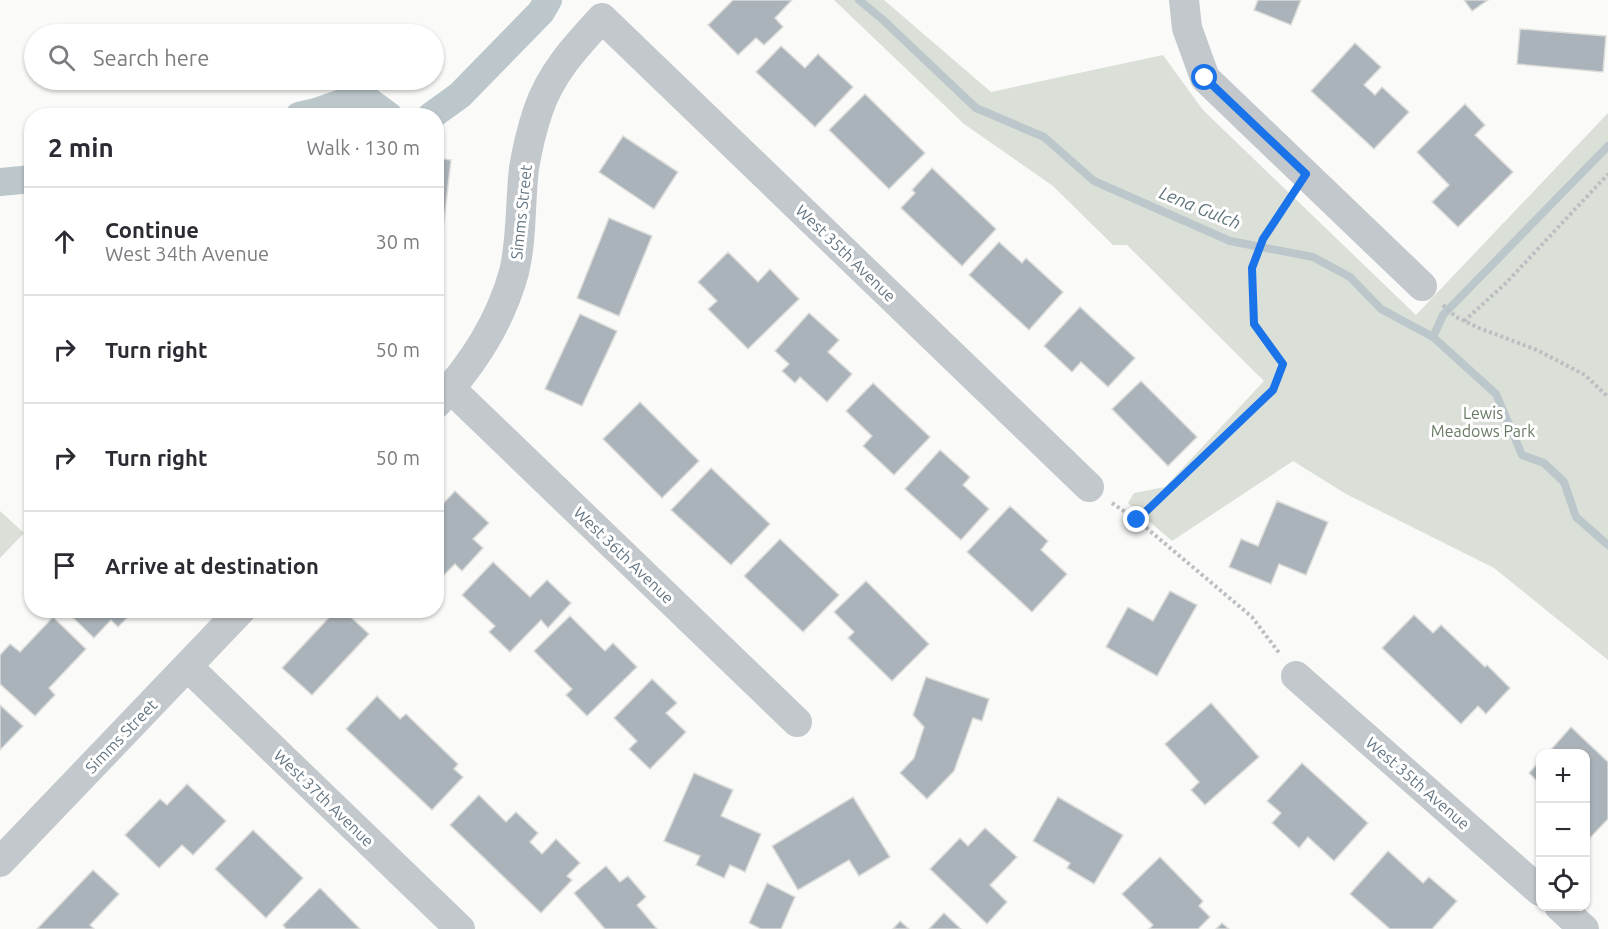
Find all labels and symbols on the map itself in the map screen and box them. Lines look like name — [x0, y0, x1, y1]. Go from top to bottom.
route start — [1191, 64, 1217, 90]
street label: Simms Street — [507, 163, 535, 260]
water label: Lena Gulch — [1157, 182, 1244, 232]
street label: West 35th Avenue — [793, 201, 899, 305]
park label: Lewis Meadows Park — [1431, 404, 1535, 440]
street label: West 36th Avenue — [571, 503, 677, 607]
route end — [1123, 506, 1149, 532]
street label: Simms Street — [81, 695, 161, 776]
street label: West 35th Avenue — [1363, 733, 1473, 833]
street label: West 37th Avenue — [271, 746, 377, 850]

